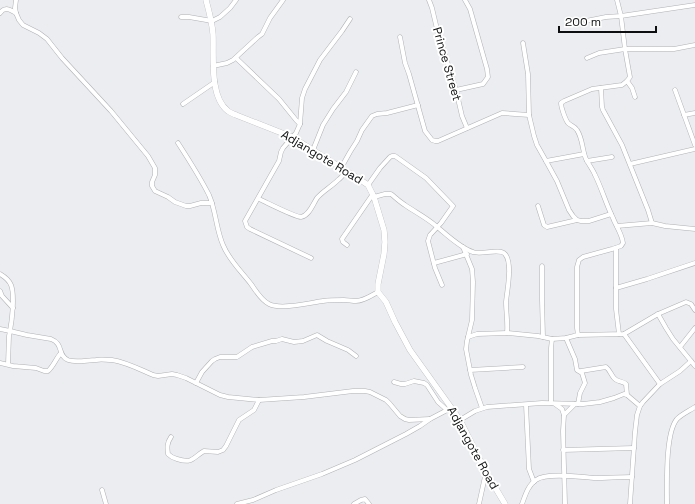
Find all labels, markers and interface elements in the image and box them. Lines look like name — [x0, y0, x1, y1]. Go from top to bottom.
scale bar — [559, 8, 656, 34]
text: 200 m — [565, 14, 601, 30]
street label: Prince Street — [429, 25, 465, 103]
street label: Adjangote Road — [278, 126, 366, 188]
street label: Adjangote Road — [444, 404, 502, 492]

